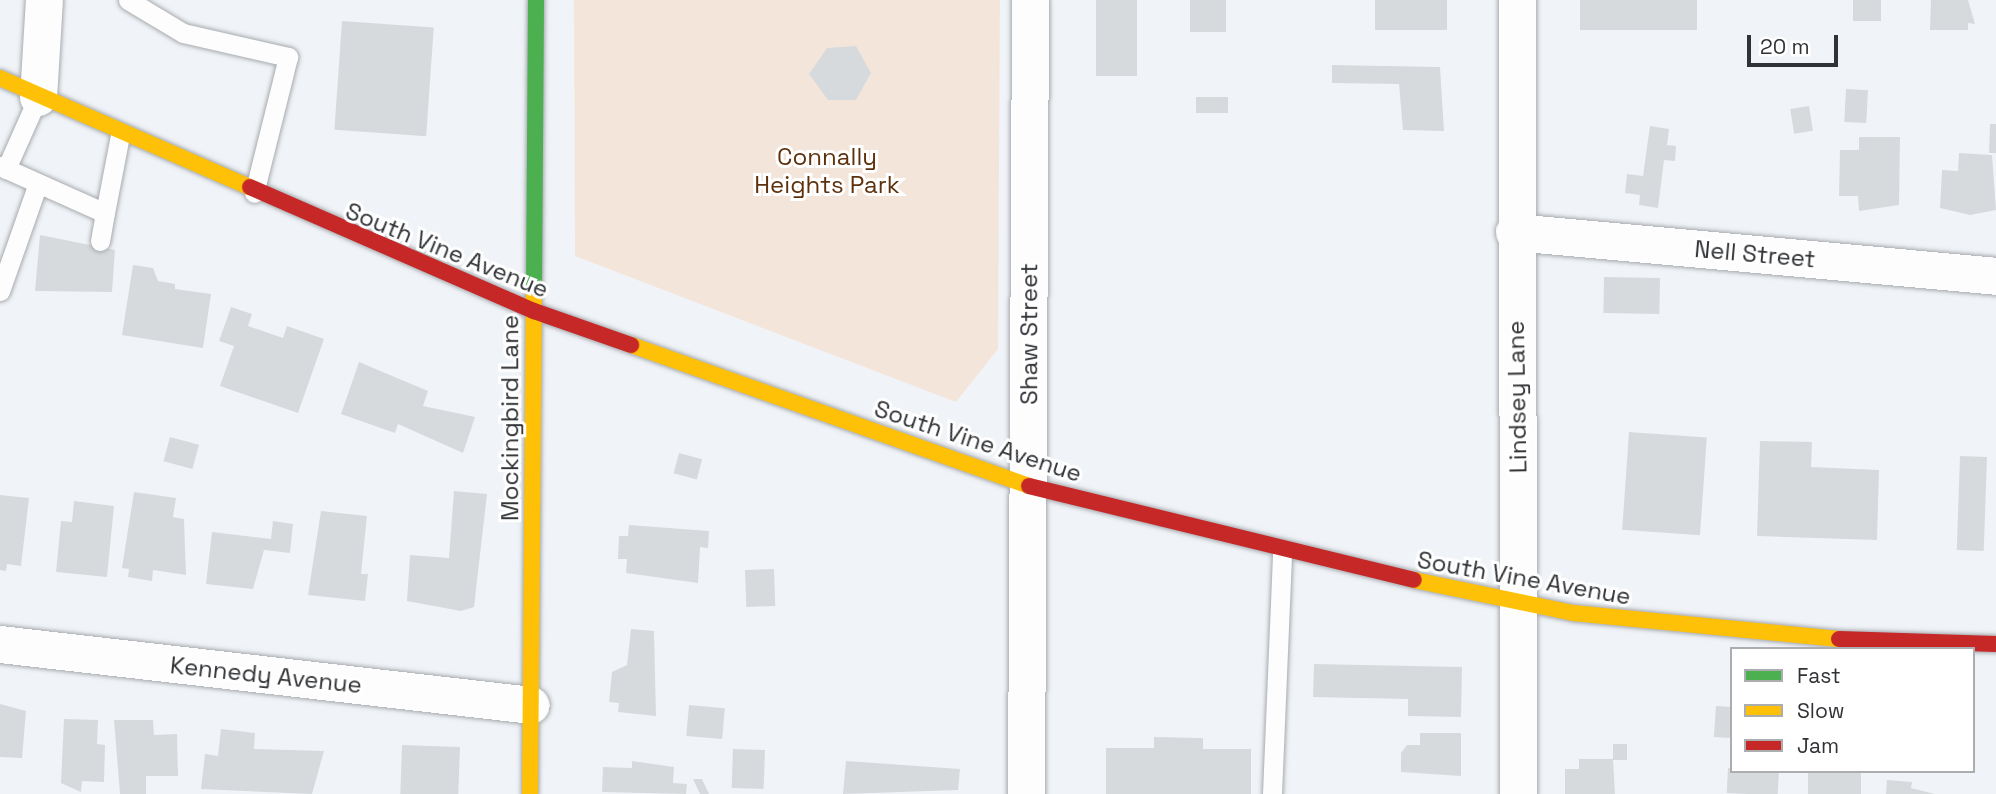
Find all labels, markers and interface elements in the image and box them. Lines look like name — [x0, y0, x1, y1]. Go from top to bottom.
scale bar — [1751, 21, 1842, 65]
text: 20 m — [1760, 33, 1810, 60]
park label: Connally Heights Park — [754, 143, 900, 199]
street label: South Vine Avenue — [341, 196, 553, 304]
street label: Nell Street — [1693, 234, 1817, 274]
street label: Shaw Street — [1015, 263, 1043, 405]
street label: Mockingbird Lane — [496, 315, 524, 521]
street label: Lindsey Lane — [1501, 320, 1533, 474]
street label: South Vine Avenue — [870, 394, 1086, 488]
street label: South Vine Avenue — [1415, 545, 1633, 611]
legend — [1730, 647, 1975, 773]
street label: Kennedy Avenue — [168, 651, 364, 699]
text: Fast — [1797, 662, 1841, 689]
text: Slow — [1797, 697, 1845, 724]
text: Jam — [1797, 732, 1839, 759]

